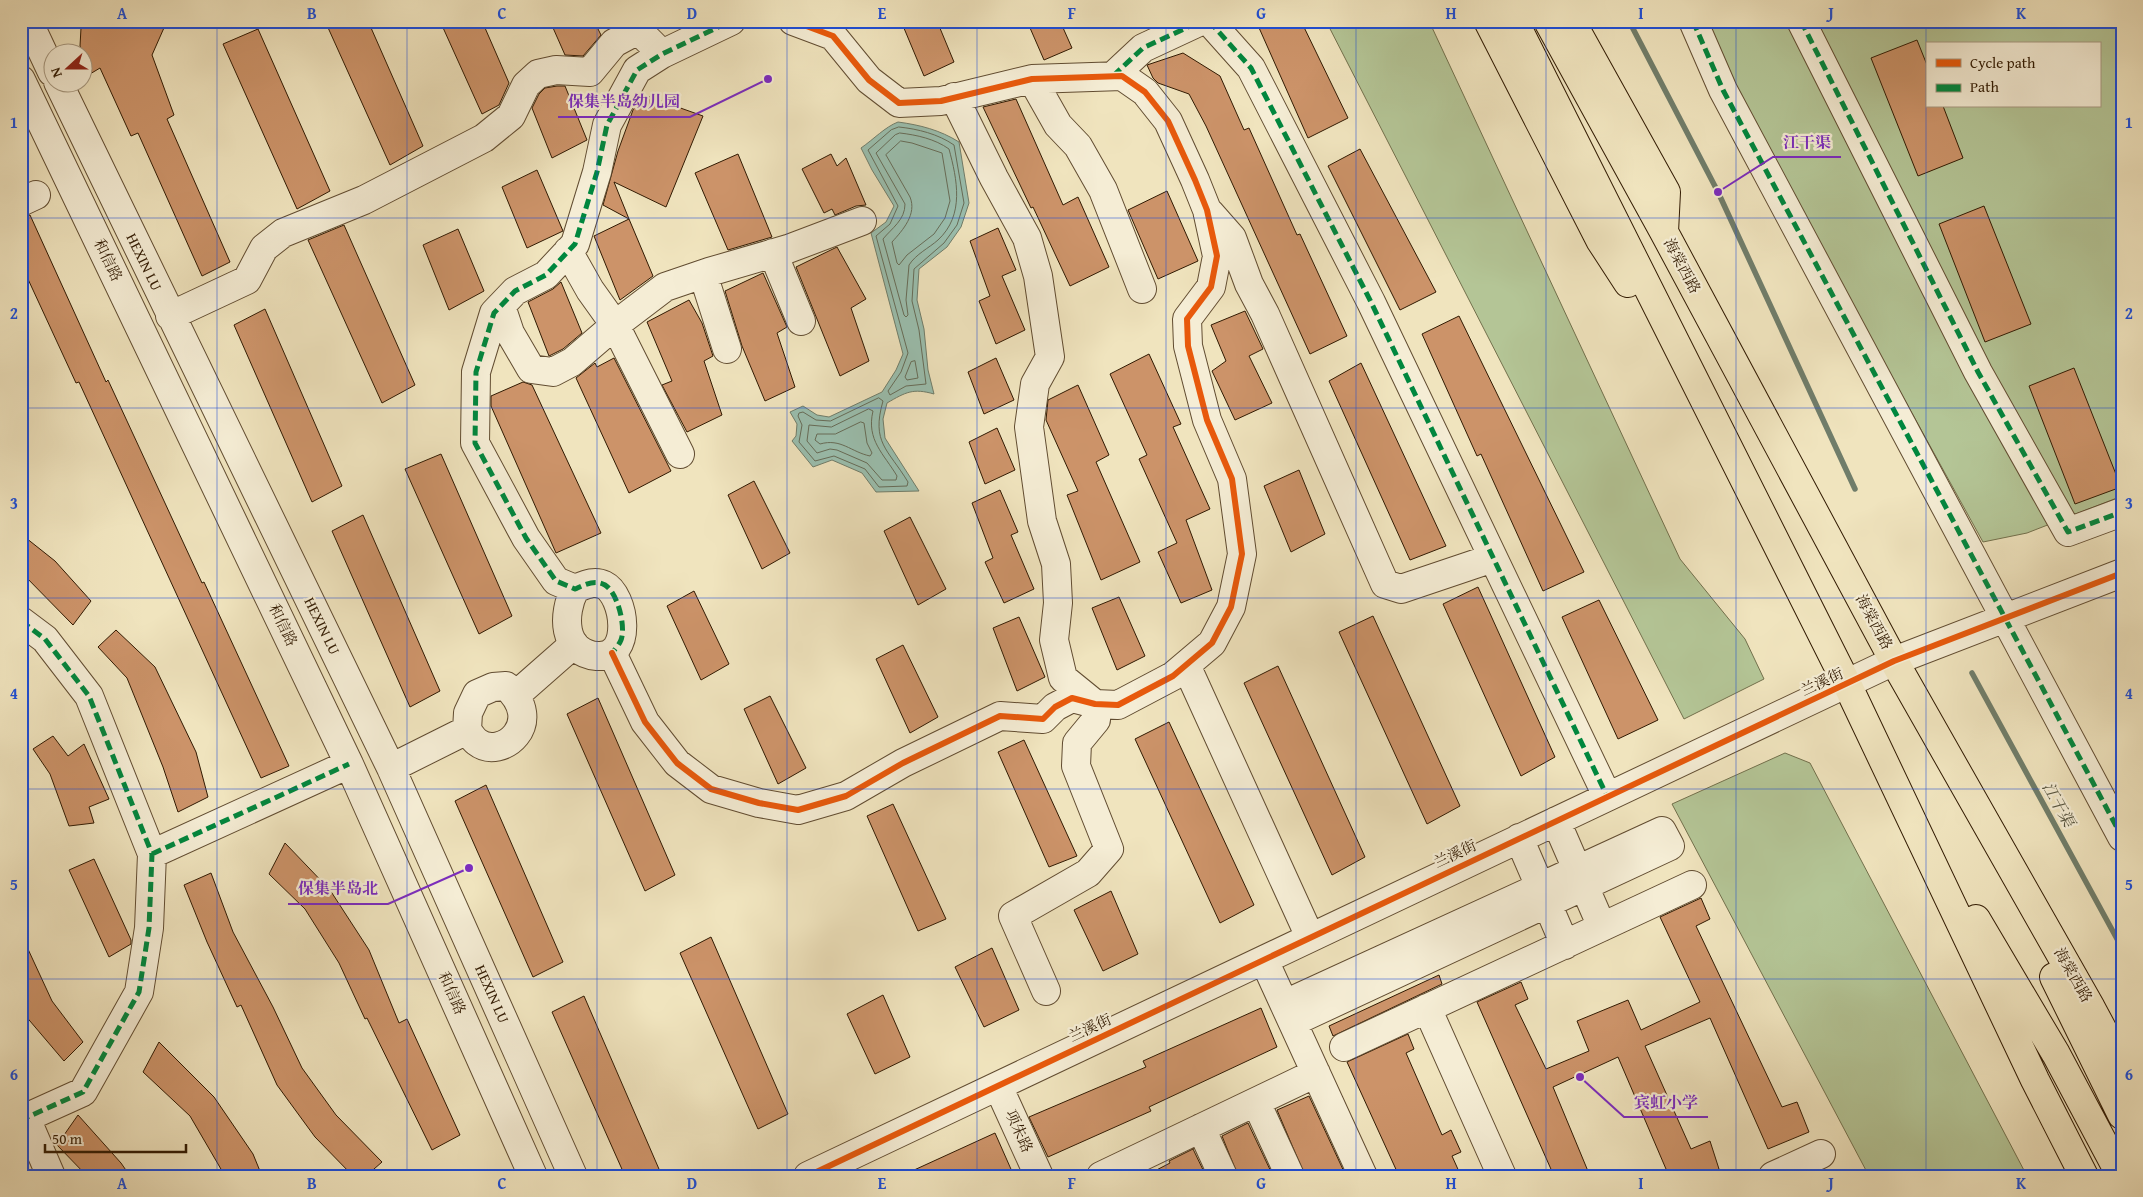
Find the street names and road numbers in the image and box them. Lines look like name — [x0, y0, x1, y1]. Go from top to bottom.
street label: HEXIN LU — [121, 229, 167, 294]
street label: 海棠西路 — [1659, 234, 1706, 297]
street label: 和信路 — [89, 235, 128, 285]
street label: 海棠西路 — [1851, 590, 1898, 653]
street label: HEXIN LU — [299, 593, 345, 658]
street label: 和信路 — [264, 600, 303, 650]
street label: 兰溪街 — [1797, 663, 1847, 701]
street label: 兰溪街 — [1430, 835, 1480, 873]
street label: 海棠西路 — [2049, 944, 2098, 1006]
street label: HEXIN LU — [470, 961, 515, 1026]
street label: 和信路 — [434, 968, 471, 1018]
street label: 兰溪街 — [1065, 1009, 1115, 1047]
street label: 项朱路 — [1001, 1106, 1038, 1156]

